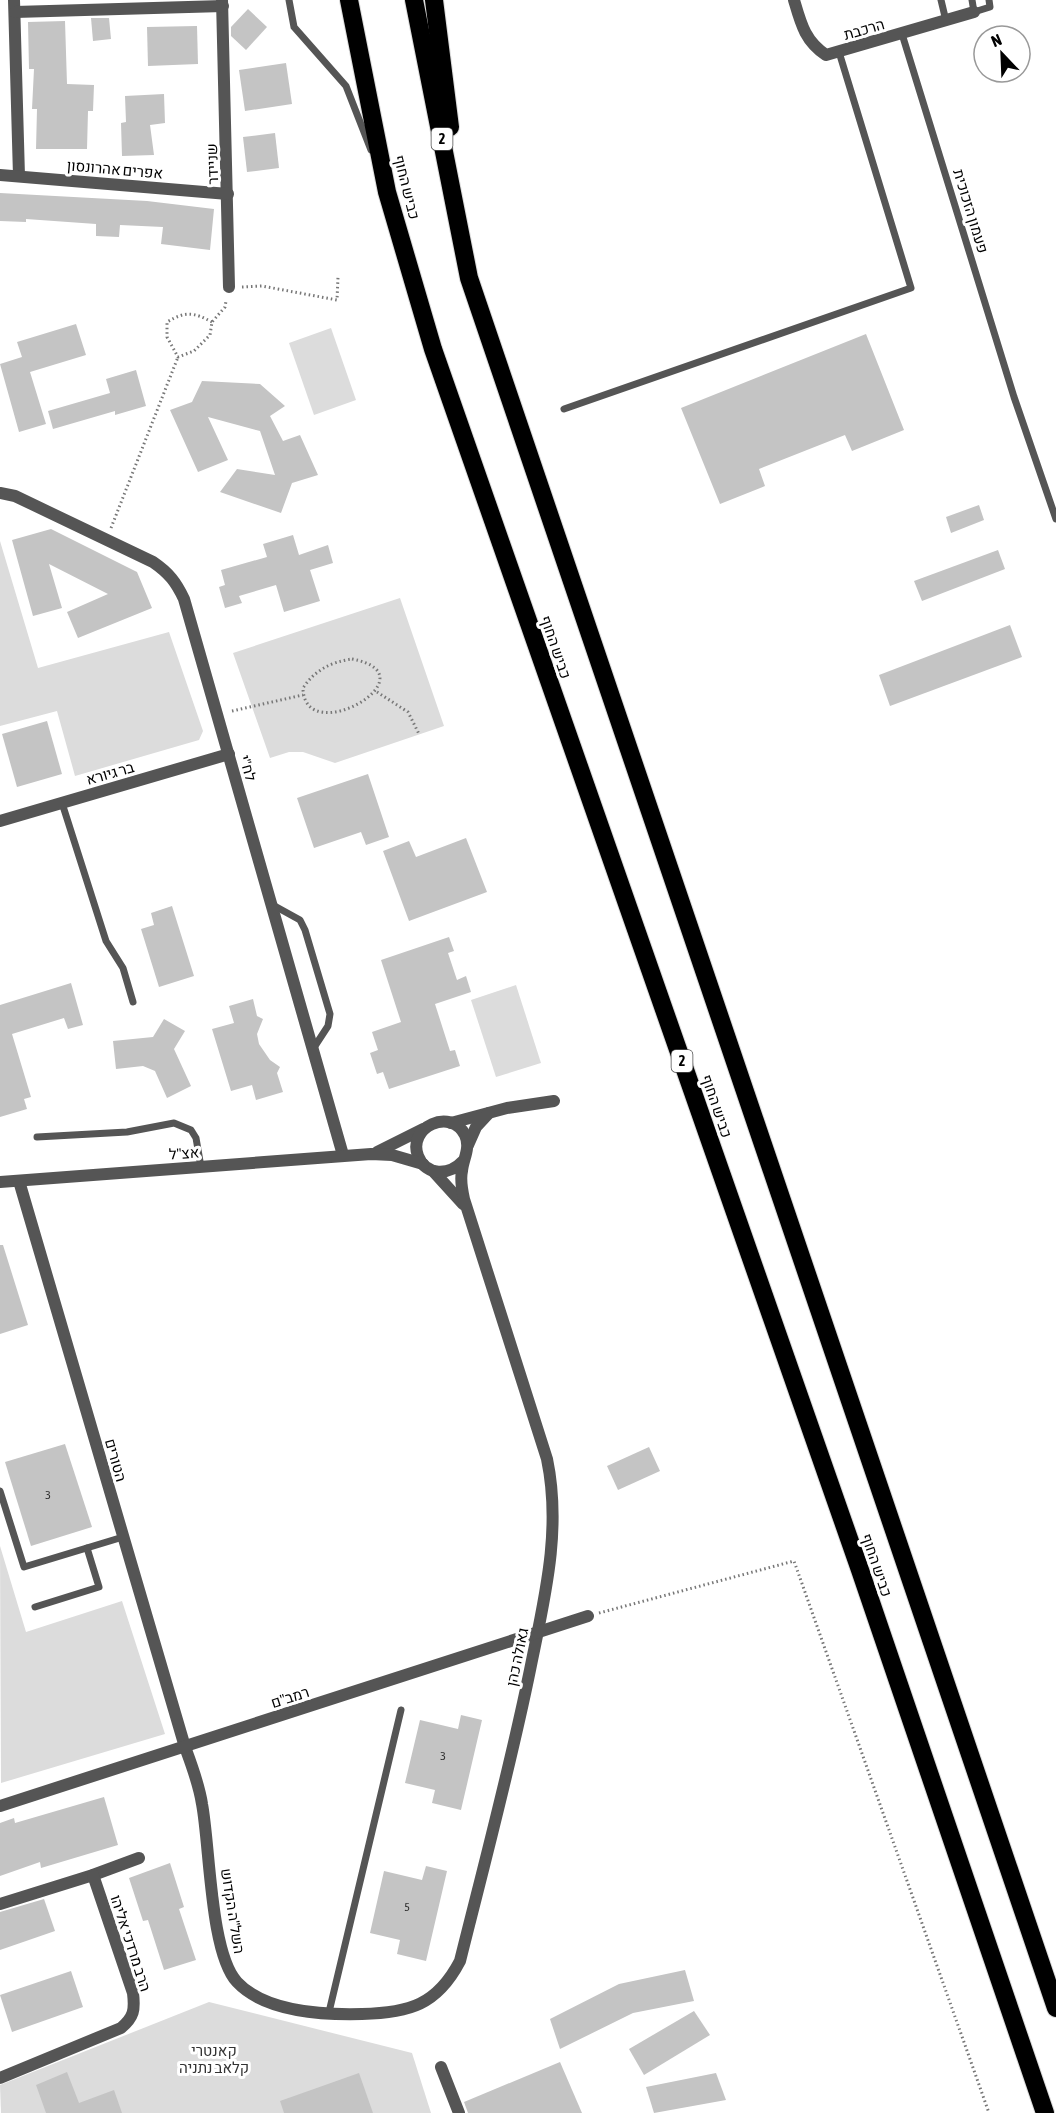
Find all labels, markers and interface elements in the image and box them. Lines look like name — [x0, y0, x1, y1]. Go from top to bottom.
street label: הרכבת — [842, 15, 886, 43]
north arrow — [972, 24, 1032, 84]
text: N — [988, 30, 1004, 50]
road number: 2 — [432, 128, 452, 150]
street label: שניידר — [203, 143, 221, 185]
street label: כביש החוף — [391, 153, 423, 221]
street label: אפרים אהרונסון — [66, 156, 164, 182]
street label: פעמון הזכוכית — [950, 167, 992, 255]
street label: כביש החוף — [537, 613, 575, 681]
street label: לח"י — [236, 753, 260, 783]
street label: בר גיורא — [84, 758, 136, 788]
road number: 2 — [672, 1050, 692, 1072]
street label: כביש החוף — [698, 1072, 736, 1140]
street label: אצ"ל — [168, 1143, 200, 1163]
street label: הטורים — [102, 1437, 130, 1483]
house number: 3 — [45, 1488, 51, 1502]
street label: כביש החוף — [858, 1531, 896, 1599]
street label: גאולה כהן — [502, 1626, 532, 1688]
street label: רמב"ם — [269, 1683, 311, 1711]
house number: 3 — [440, 1749, 446, 1763]
street label: השל"ה הקדוש — [218, 1867, 248, 1955]
street label: הרב מרדכי אליהו — [107, 1893, 155, 1993]
house number: 5 — [404, 1900, 410, 1914]
park label: קאנטרי קלאב נתניה — [179, 2042, 249, 2076]

